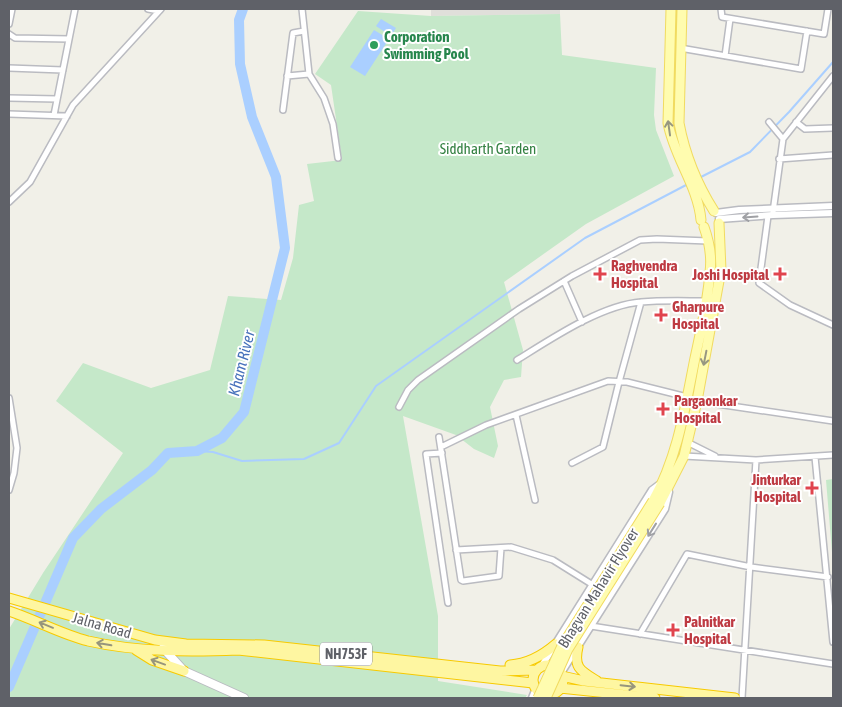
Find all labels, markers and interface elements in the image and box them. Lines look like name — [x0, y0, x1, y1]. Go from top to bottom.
place label: Corporation Swimming Pool — [384, 28, 470, 62]
marker: Corporation Swimming Pool — [368, 39, 380, 51]
one-way arrow — [664, 120, 674, 136]
park label: Siddharth Garden — [440, 140, 536, 157]
one-way arrow — [742, 212, 758, 222]
place label: Raghvendra Hospital — [611, 257, 678, 291]
place label: Joshi Hospital — [691, 266, 770, 283]
marker: Raghvendra Hospital — [593, 267, 607, 281]
marker: Joshi Hospital — [773, 267, 787, 281]
place label: Gharpure Hospital — [672, 298, 724, 332]
marker: Gharpure Hospital — [654, 308, 668, 322]
water label: Kham River — [224, 327, 258, 398]
one-way arrow — [700, 349, 709, 365]
place label: Pargaonkar Hospital — [674, 392, 738, 426]
marker: Pargaonkar Hospital — [656, 402, 670, 416]
place label: Jinturkar Hospital — [750, 471, 802, 505]
marker: Jinturkar Hospital — [805, 481, 819, 495]
one-way arrow — [646, 523, 657, 537]
street label: Bhagvan Mahavir Flyover — [554, 525, 642, 651]
street label: Jalna Road — [70, 608, 134, 642]
place label: Palnitkar Hospital — [684, 613, 736, 647]
one-way arrow — [39, 620, 54, 630]
marker: Palnitkar Hospital — [666, 623, 680, 637]
one-way arrow — [96, 638, 112, 648]
road number: NH753F — [320, 642, 372, 666]
one-way arrow — [151, 657, 166, 666]
one-way arrow — [619, 681, 635, 691]

